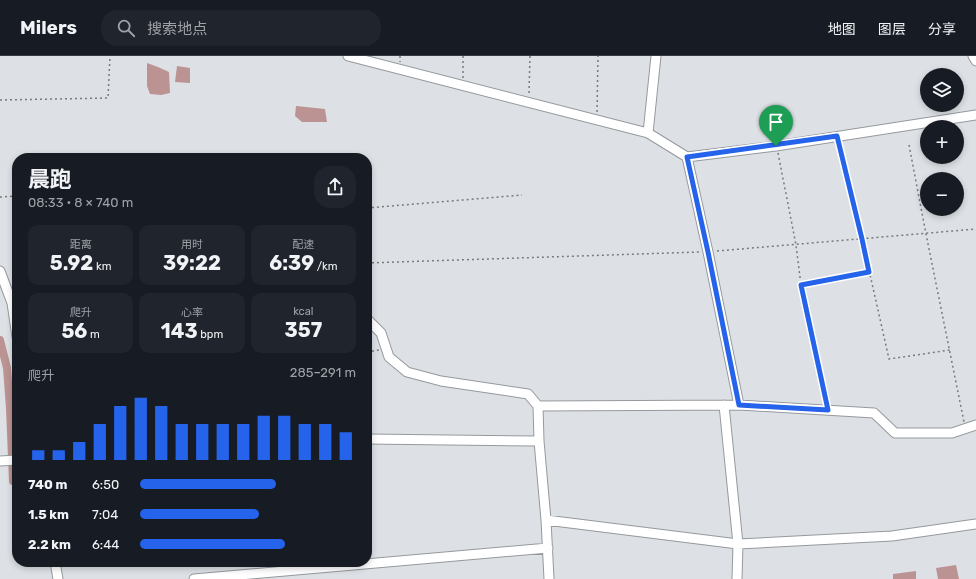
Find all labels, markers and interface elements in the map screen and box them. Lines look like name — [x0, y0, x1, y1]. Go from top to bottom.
search box — [101, 10, 381, 46]
text: Milers — [20, 16, 77, 39]
icon: search — [115, 17, 137, 39]
text: 搜索地点 — [147, 20, 207, 38]
text: 地图 — [828, 21, 856, 38]
text: 图层 — [878, 21, 906, 38]
text: 分享 — [928, 21, 956, 38]
map controls — [920, 68, 964, 216]
button: layers — [920, 68, 964, 112]
pin — [759, 105, 793, 146]
icon: arrive — [765, 111, 787, 133]
button: + — [920, 120, 964, 164]
text: 晨跑 — [28, 166, 72, 193]
button: share — [314, 166, 356, 208]
button: − — [920, 172, 964, 216]
text: 08:33 · 8 × 740 m — [28, 195, 133, 210]
text: 距离 — [70, 238, 92, 251]
text: 用时 — [181, 238, 203, 251]
text: 配速 — [292, 238, 314, 251]
text: 5.92 — [50, 251, 93, 275]
text: 39:22 — [163, 251, 221, 275]
text: 6:39 — [269, 251, 314, 275]
text: km — [93, 260, 112, 273]
text: /km — [314, 260, 337, 273]
text: kcal — [293, 305, 313, 318]
text: 爬升 — [70, 306, 92, 319]
text: 心率 — [181, 306, 203, 319]
text: 357 — [285, 318, 322, 342]
text: 56 — [61, 319, 87, 343]
text: 143 — [161, 319, 198, 343]
text: m — [87, 328, 100, 341]
text: bpm — [198, 328, 223, 341]
text: 285–291 m — [290, 365, 356, 380]
text: 爬升 — [28, 368, 54, 383]
text: 740 m — [28, 477, 67, 492]
text: 6:50 — [92, 477, 119, 492]
text: 1.5 km — [28, 507, 69, 522]
text: 7:04 — [92, 507, 118, 522]
text: 2.2 km — [28, 537, 71, 552]
text: 6:44 — [92, 537, 119, 552]

